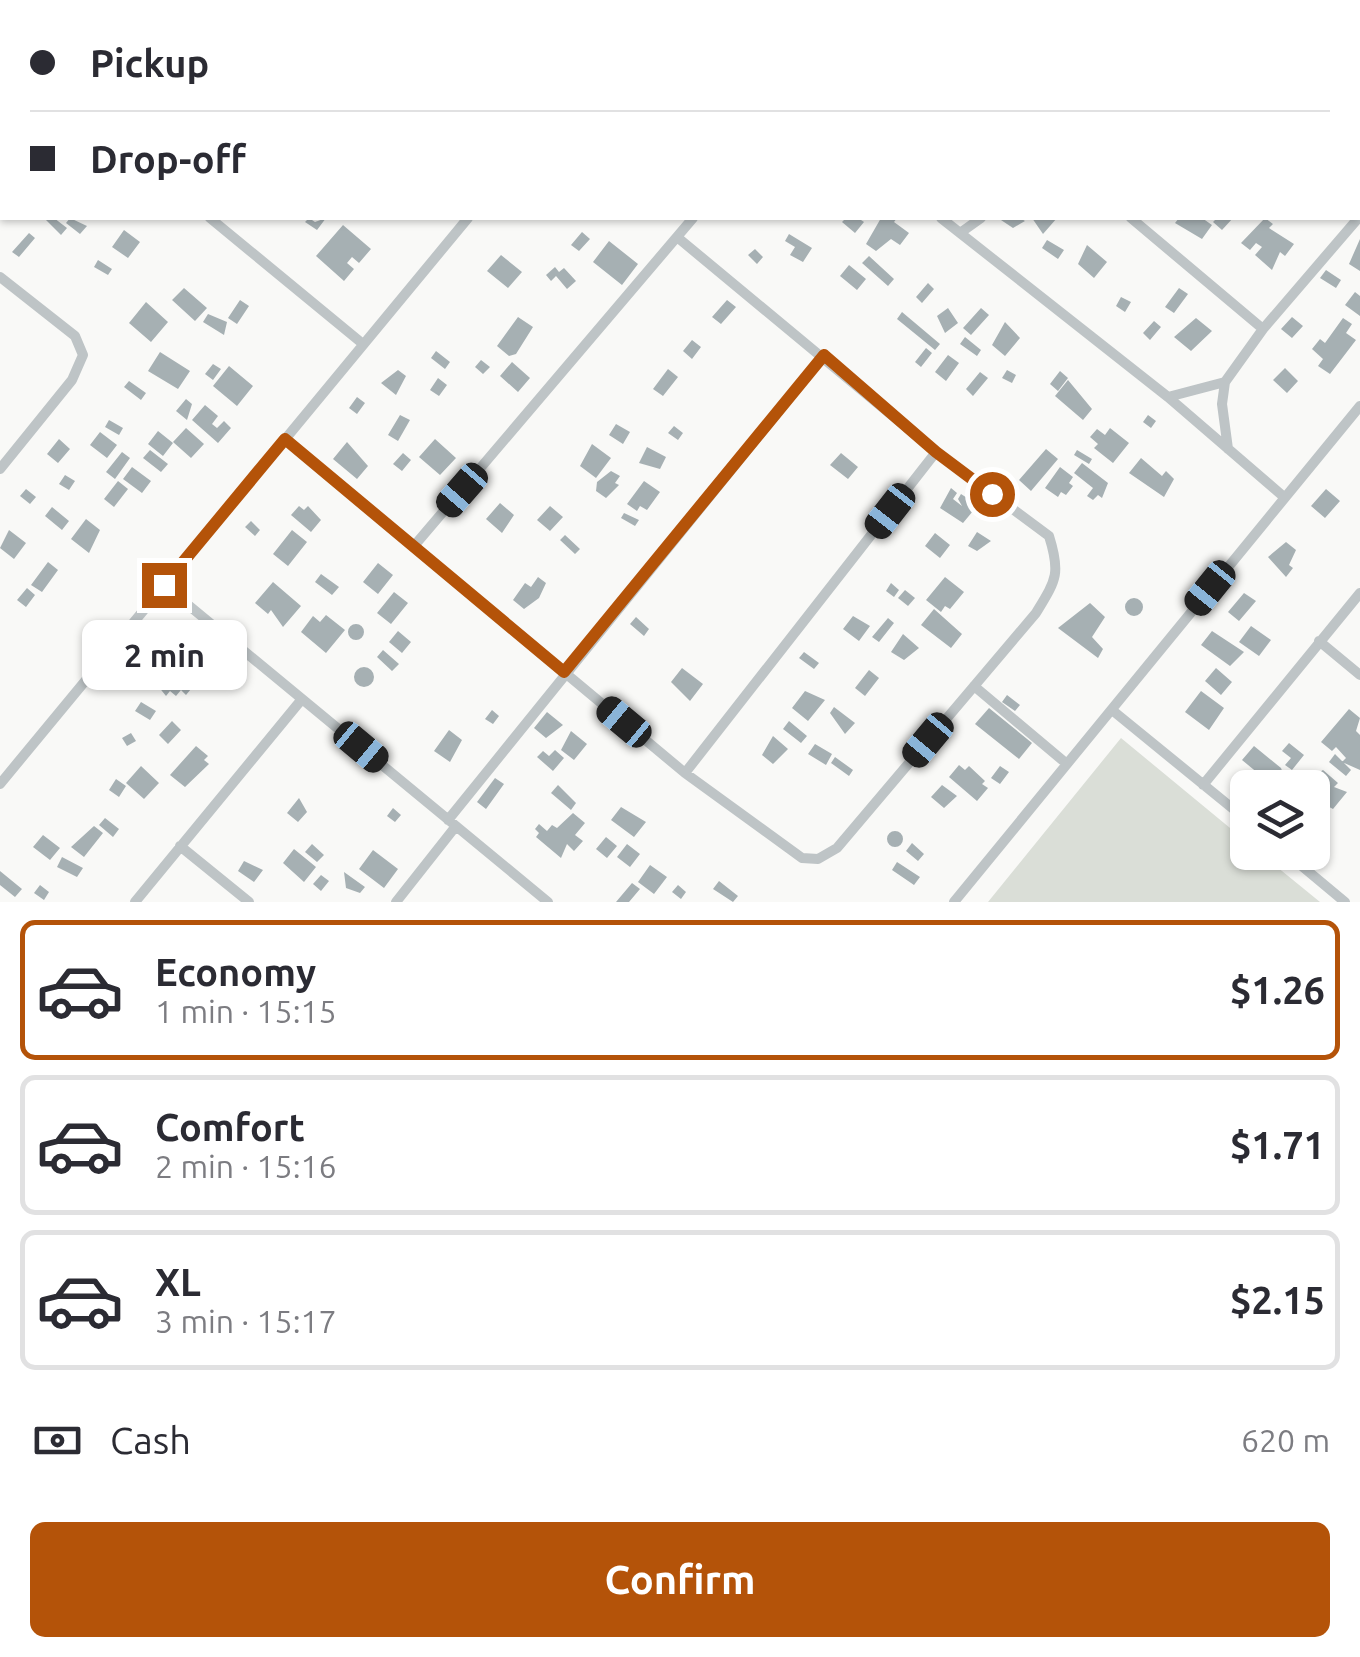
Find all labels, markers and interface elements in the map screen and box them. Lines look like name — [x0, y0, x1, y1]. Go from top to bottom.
text: Pickup — [90, 42, 209, 84]
text: Drop-off — [90, 138, 246, 180]
car — [431, 458, 493, 522]
route start — [970, 472, 1015, 517]
car — [860, 478, 920, 544]
car — [1179, 555, 1241, 621]
route end — [142, 563, 187, 608]
callout: 2 min — [81, 620, 246, 690]
text: 2 min — [124, 637, 205, 673]
car — [591, 691, 657, 753]
car — [897, 707, 959, 773]
car — [328, 716, 394, 778]
map controls — [1230, 770, 1330, 870]
button: layers — [1230, 770, 1330, 870]
icon: car — [35, 945, 125, 1035]
text: Economy — [155, 951, 316, 993]
text: $1.26 — [1230, 969, 1325, 1011]
text: 1 min · 15:15 — [155, 993, 337, 1029]
icon: car — [35, 1100, 125, 1190]
text: Comfort — [155, 1106, 305, 1148]
text: $1.71 — [1230, 1124, 1325, 1166]
text: 2 min · 15:16 — [155, 1148, 337, 1184]
icon: car — [35, 1255, 125, 1345]
text: XL — [155, 1261, 201, 1303]
text: $2.15 — [1230, 1279, 1325, 1321]
text: 3 min · 15:17 — [155, 1303, 337, 1339]
icon: cash — [30, 1413, 85, 1468]
text: Cash — [110, 1419, 191, 1461]
text: 620 m — [1241, 1422, 1330, 1458]
button: Confirm — [30, 1522, 1330, 1637]

